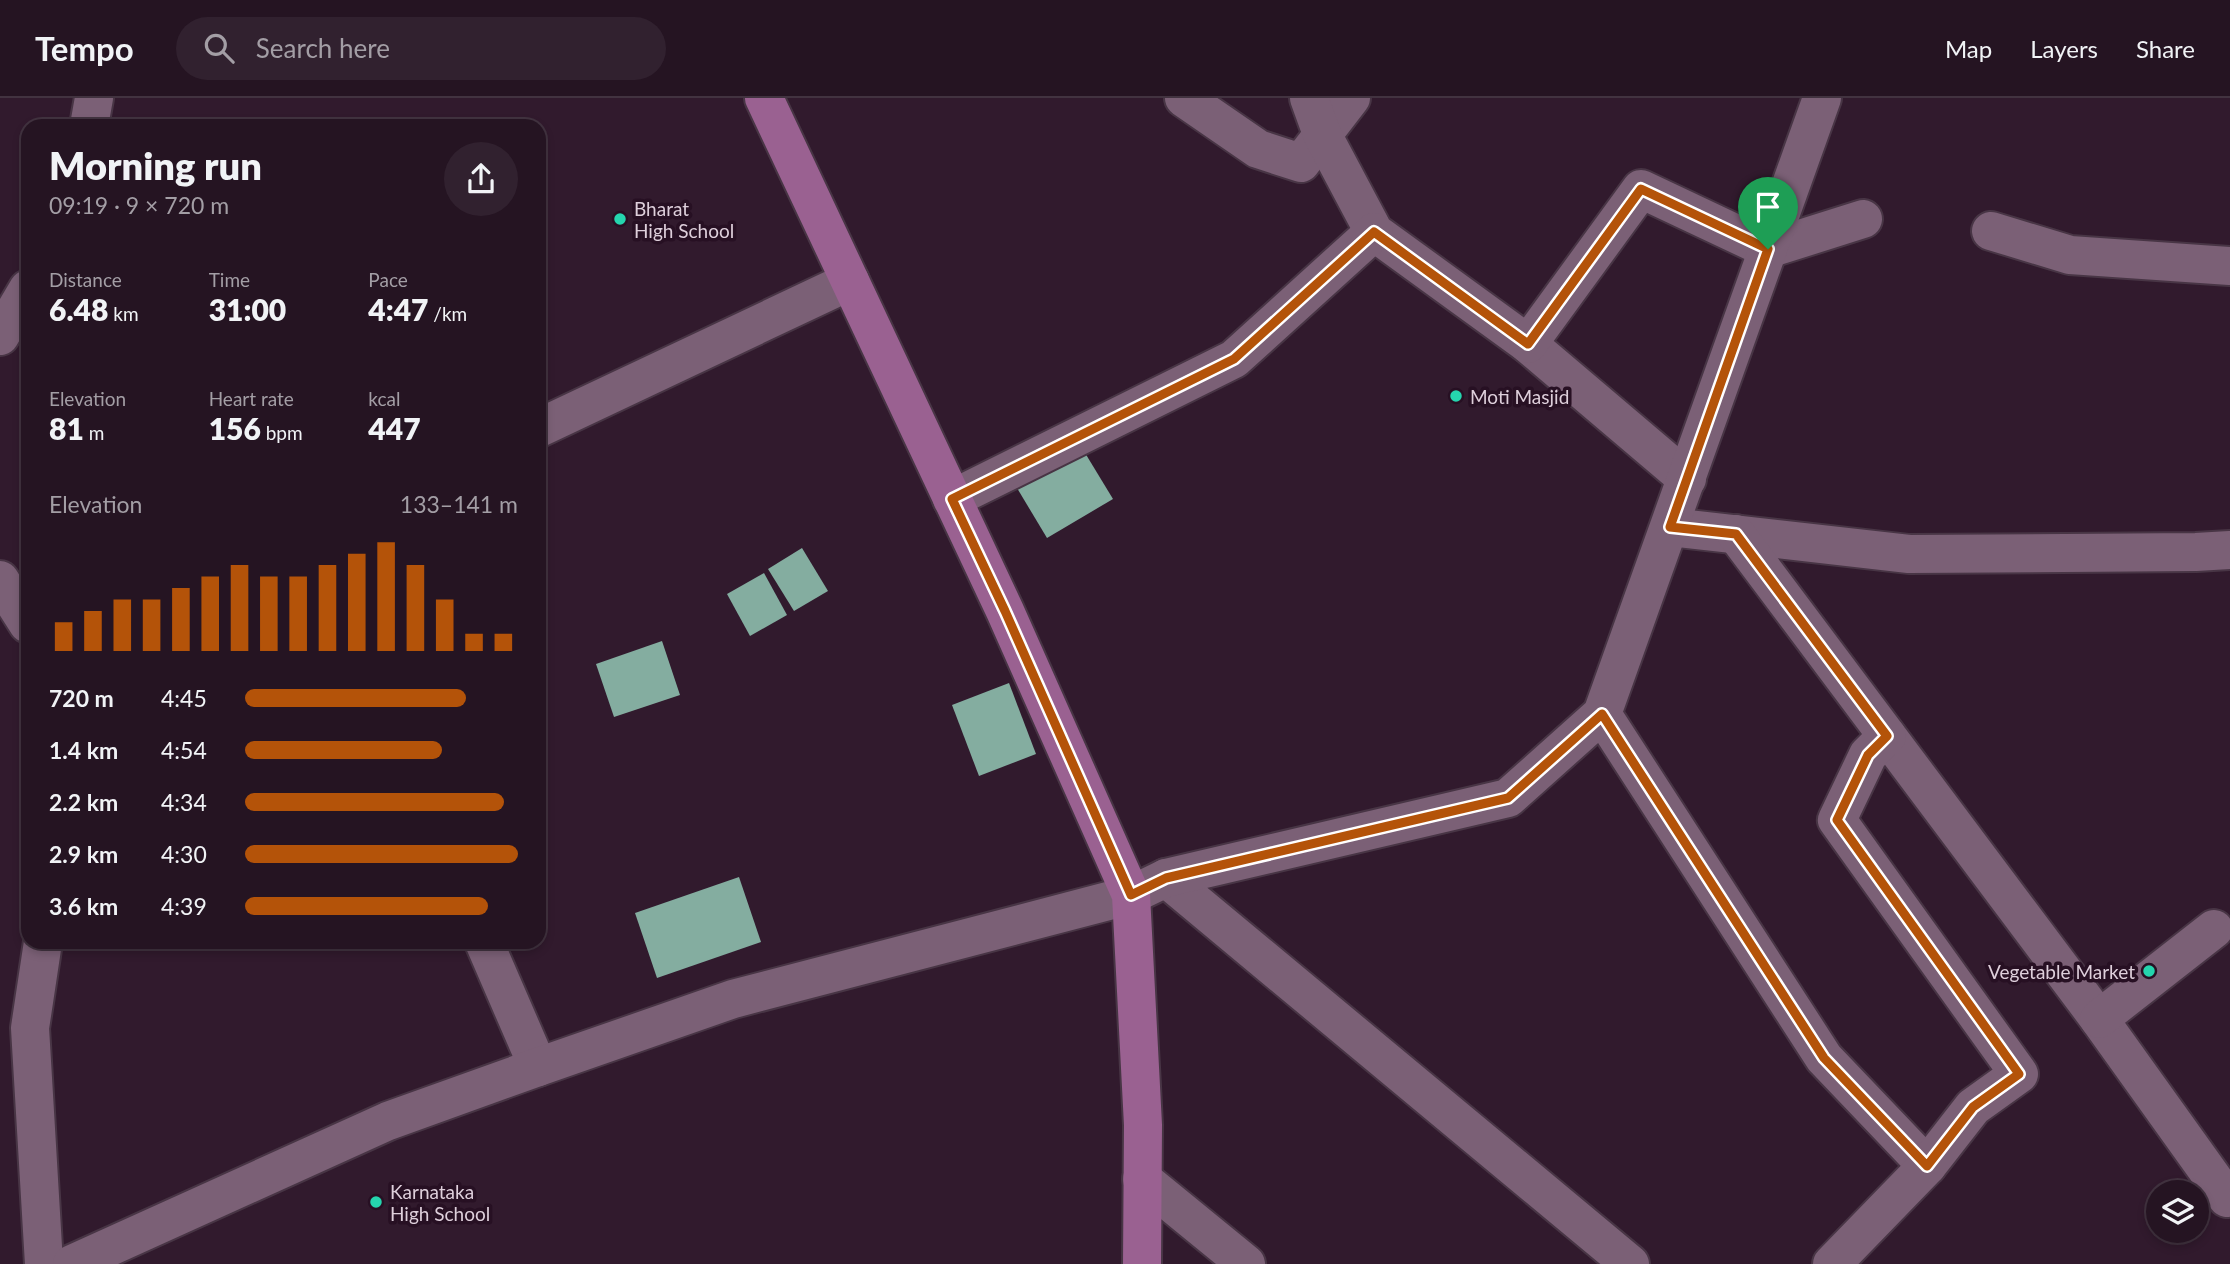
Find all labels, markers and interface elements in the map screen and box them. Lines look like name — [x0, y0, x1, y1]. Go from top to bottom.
search box — [176, 17, 666, 80]
text: Tempo — [35, 28, 134, 68]
icon: search — [200, 29, 238, 67]
text: Search here — [256, 32, 390, 64]
text: Map — [1945, 34, 1992, 63]
text: Layers — [2030, 34, 2098, 63]
text: Share — [2136, 34, 2195, 63]
text: Morning run — [49, 142, 262, 188]
button: share — [444, 142, 518, 216]
pin — [1738, 177, 1798, 249]
icon: arrive — [1749, 188, 1787, 226]
text: 09:19 · 9 × 720 m — [49, 191, 229, 219]
place label: Bharat High School — [634, 197, 734, 242]
marker: Bharat High School — [612, 211, 628, 227]
text: Distance — [49, 268, 122, 291]
text: Time — [209, 268, 250, 291]
text: Pace — [368, 268, 408, 291]
text: 6.48 — [49, 291, 108, 327]
text: 31:00 — [209, 291, 286, 327]
text: 4:47 — [368, 291, 428, 327]
text: km — [108, 302, 139, 325]
text: /km — [428, 302, 467, 325]
place label: Moti Masjid — [1470, 385, 1569, 408]
text: Elevation — [49, 387, 126, 410]
text: Heart rate — [209, 387, 294, 410]
text: kcal — [368, 387, 400, 410]
marker: Moti Masjid — [1448, 388, 1464, 404]
text: 81 — [49, 410, 84, 446]
text: 156 — [209, 410, 261, 446]
text: 447 — [368, 410, 421, 446]
text: m — [84, 421, 104, 444]
text: bpm — [261, 421, 303, 444]
text: Elevation — [49, 490, 142, 518]
text: 133–141 m — [400, 490, 518, 518]
text: 720 m — [49, 684, 114, 712]
text: 4:45 — [161, 684, 207, 712]
text: 1.4 km — [49, 736, 118, 764]
text: 4:54 — [161, 736, 207, 764]
text: 2.2 km — [49, 788, 118, 816]
text: 4:34 — [161, 788, 207, 816]
text: 2.9 km — [49, 840, 118, 868]
text: 4:30 — [161, 840, 207, 868]
text: 3.6 km — [49, 892, 118, 920]
text: 4:39 — [161, 892, 207, 920]
place label: Vegetable Market — [1988, 960, 2135, 983]
marker: Vegetable Market — [2141, 963, 2157, 979]
place label: Karnataka High School — [390, 1180, 490, 1225]
map controls — [2146, 1180, 2209, 1243]
button: layers — [2146, 1180, 2209, 1243]
marker: Karnataka High School — [368, 1194, 384, 1210]

